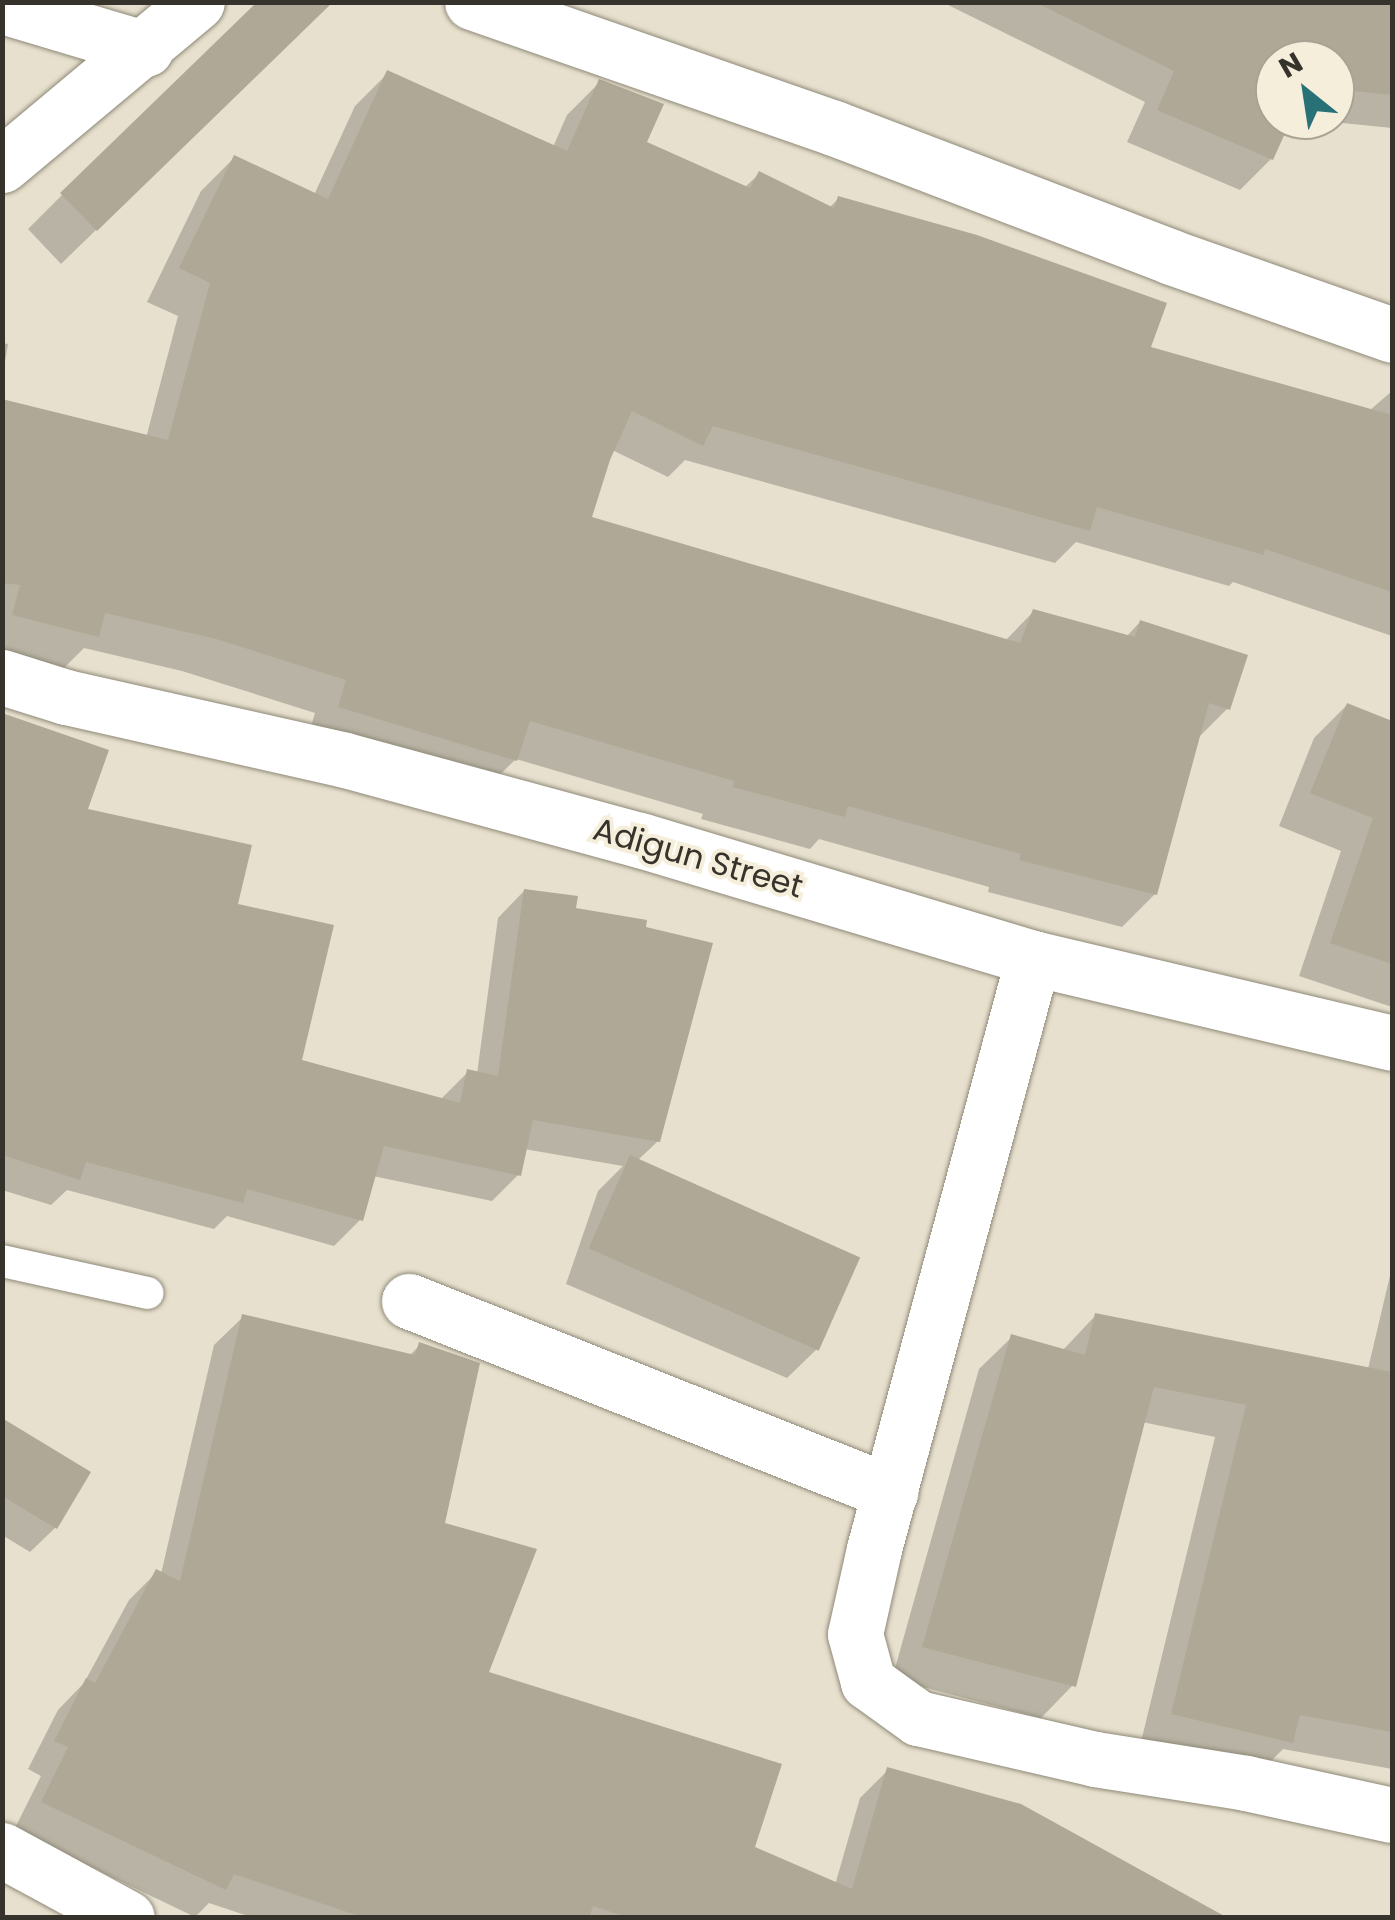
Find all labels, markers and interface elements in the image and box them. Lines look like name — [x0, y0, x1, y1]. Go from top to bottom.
north arrow — [1255, 40, 1355, 140]
text: N — [1272, 43, 1310, 87]
street label: Adigun Street — [589, 810, 807, 906]

